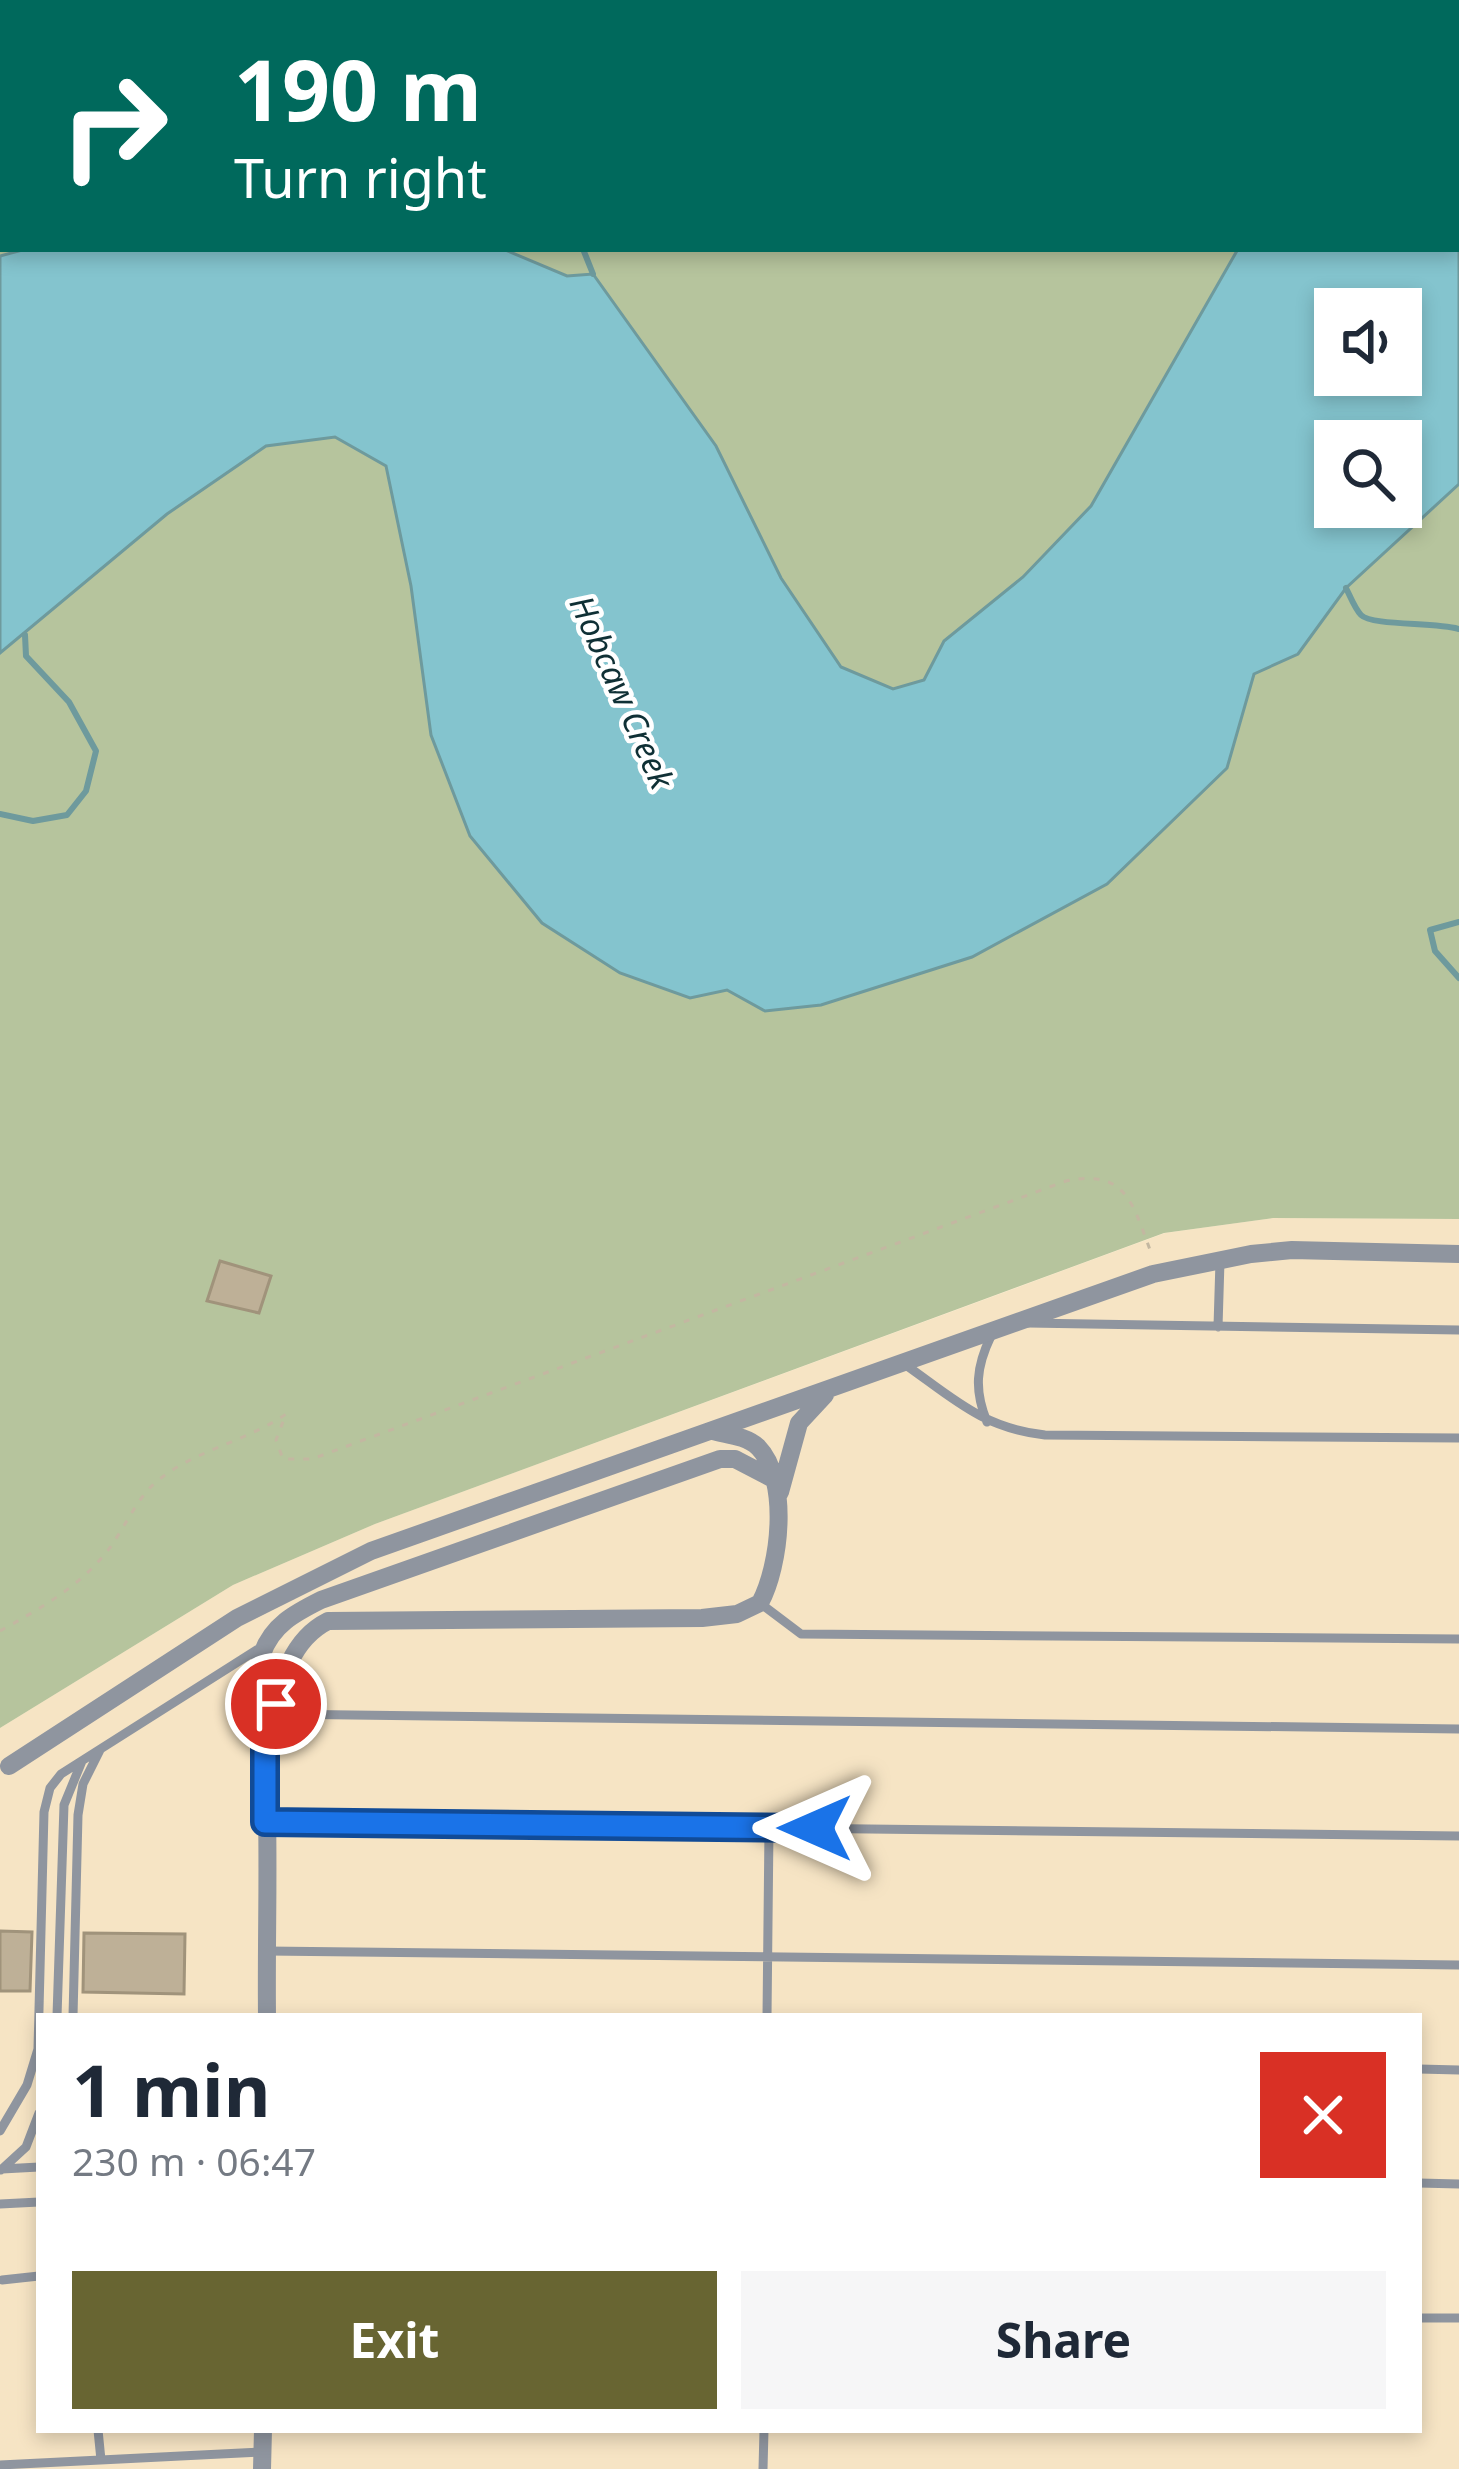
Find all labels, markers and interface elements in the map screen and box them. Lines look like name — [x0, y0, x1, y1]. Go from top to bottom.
text: 190 m — [234, 31, 482, 146]
icon: right — [36, 48, 192, 204]
text: Turn right — [234, 140, 487, 214]
map controls — [1314, 288, 1422, 528]
button: sound — [1314, 288, 1422, 396]
button: search — [1314, 420, 1422, 528]
water label: Hobcaw Creek — [560, 588, 686, 797]
pin — [225, 1653, 327, 1755]
icon: arrive — [243, 1671, 309, 1737]
position arrow — [752, 1765, 878, 1891]
text: 1 min — [72, 2040, 270, 2138]
button: close — [1260, 2052, 1386, 2178]
text: 230 m · 06:47 — [72, 2134, 316, 2187]
button: Exit — [72, 2271, 717, 2409]
button: Share — [741, 2271, 1386, 2409]

